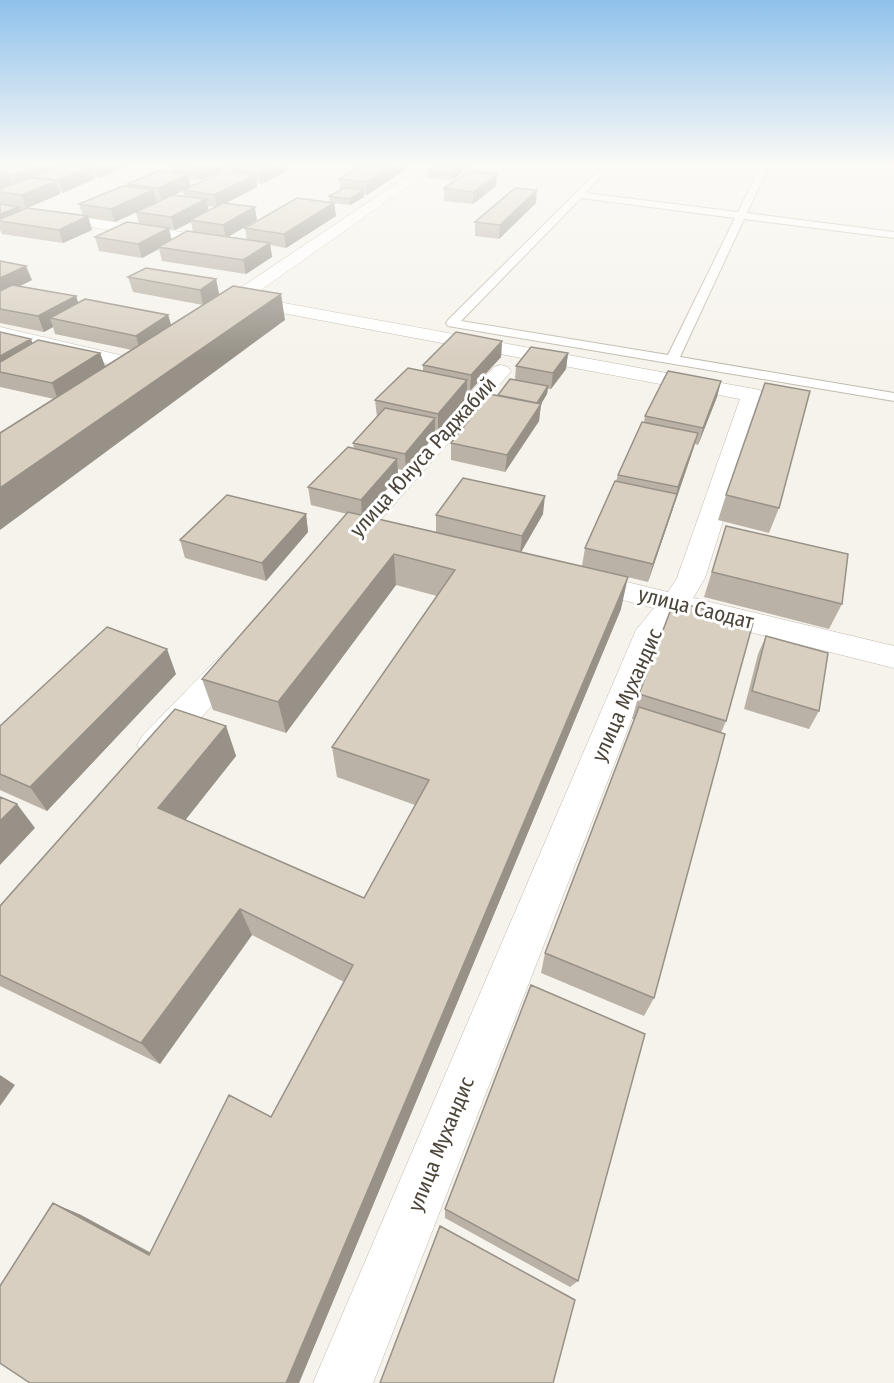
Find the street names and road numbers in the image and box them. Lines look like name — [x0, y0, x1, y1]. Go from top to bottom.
street label: улица Юнуса Раджабий — [344, 371, 502, 543]
street label: улица Саодат — [636, 581, 757, 635]
street label: улица Мухандис — [586, 624, 668, 766]
street label: улица Мухандис — [402, 1073, 480, 1215]

